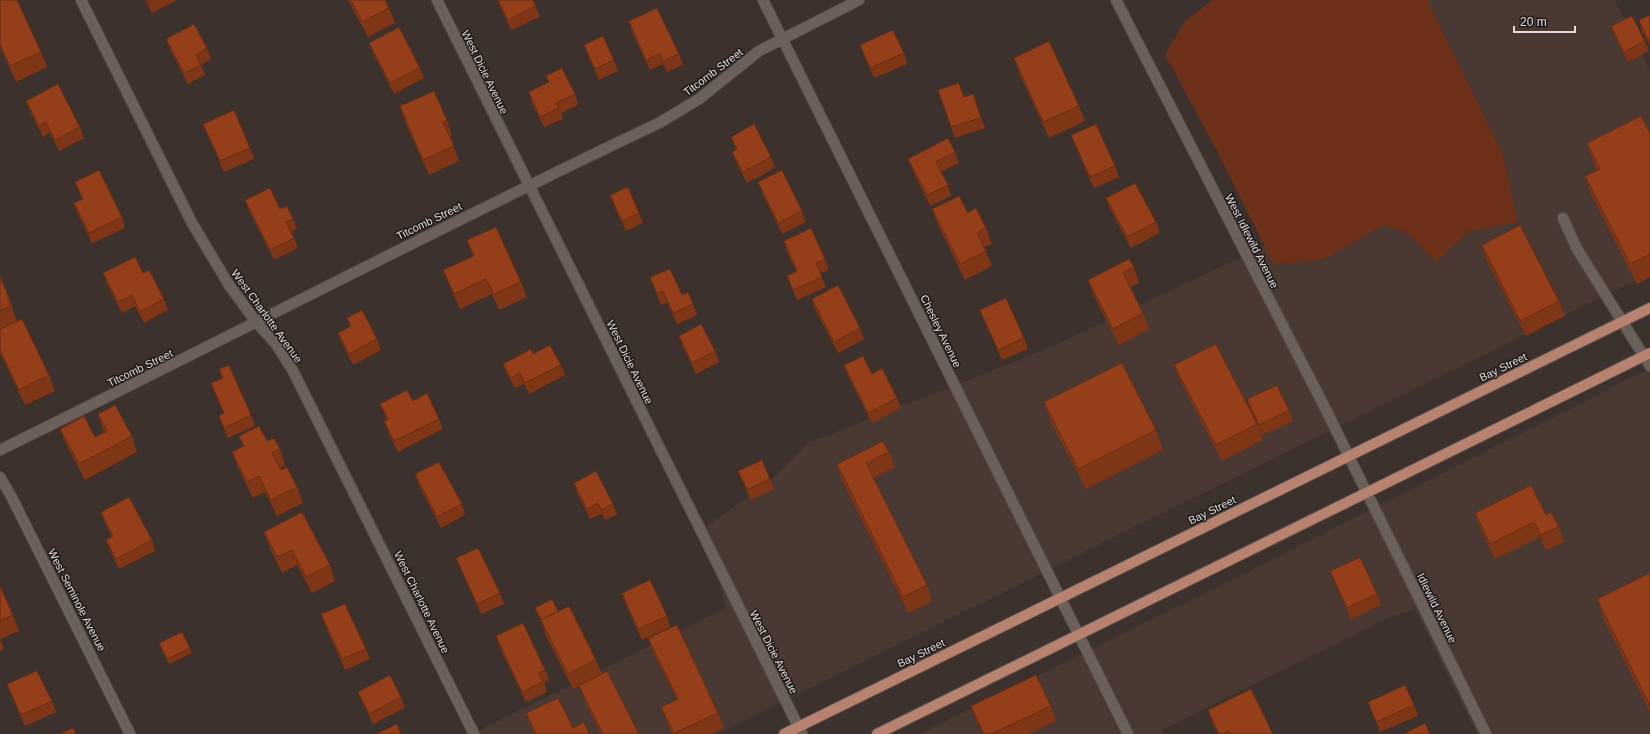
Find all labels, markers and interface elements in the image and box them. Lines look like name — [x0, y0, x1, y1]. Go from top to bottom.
scale bar — [1514, 8, 1575, 34]
text: 20 m — [1520, 15, 1547, 29]
street label: West Dicie Avenue — [459, 28, 511, 116]
street label: Titcomb Street — [681, 46, 745, 98]
street label: West Idlewild Avenue — [1223, 192, 1281, 290]
street label: Titcomb Street — [394, 200, 464, 242]
street label: West Charlotte Avenue — [229, 267, 305, 365]
street label: Chesley Avenue — [918, 293, 964, 369]
street label: West Dicie Avenue — [604, 318, 656, 406]
street label: Titcomb Street — [105, 347, 175, 389]
street label: Bay Street — [1477, 350, 1529, 384]
street label: Bay Street — [1186, 493, 1238, 527]
street label: West Seminole Avenue — [46, 547, 108, 653]
street label: West Charlotte Avenue — [392, 549, 452, 655]
street label: Idlewild Avenue — [1415, 571, 1459, 645]
street label: West Dicie Avenue — [748, 608, 800, 696]
street label: Bay Street — [895, 636, 947, 670]

